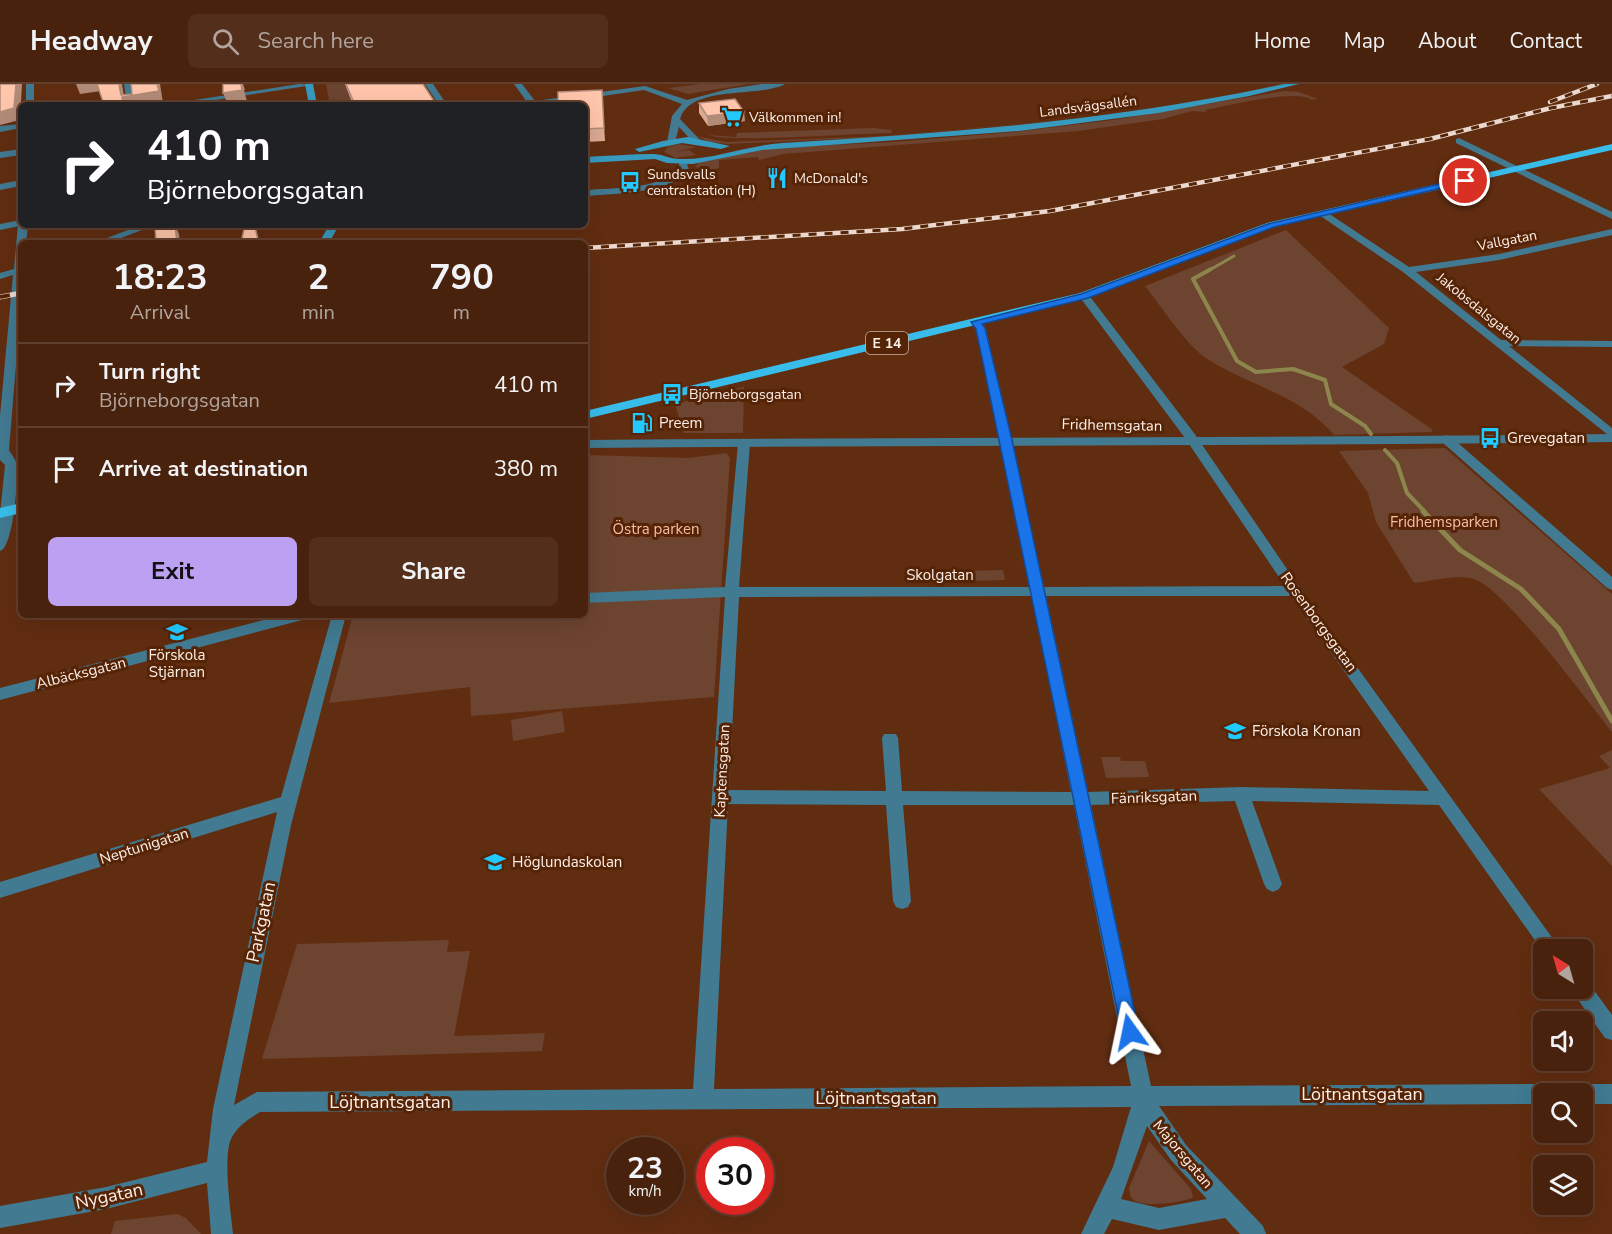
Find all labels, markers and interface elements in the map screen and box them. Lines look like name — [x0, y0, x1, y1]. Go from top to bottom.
search box — [188, 14, 608, 68]
text: Headway — [30, 22, 152, 60]
icon: search — [209, 25, 242, 58]
text: Search here — [257, 26, 374, 56]
text: Home — [1254, 27, 1311, 55]
text: Map — [1344, 27, 1385, 55]
text: About — [1418, 27, 1476, 55]
text: Contact — [1509, 27, 1582, 55]
street label: Landsvägsallén — [1038, 91, 1138, 122]
supermarket icon: Välkommen in! — [720, 105, 744, 129]
place label: Välkommen in! — [748, 108, 841, 127]
text: 410 m — [147, 118, 271, 175]
icon: right — [48, 126, 126, 204]
pin — [1439, 155, 1490, 206]
icon: arrive — [1448, 164, 1481, 197]
place label: Sundsvalls centralstation (H) — [647, 165, 756, 200]
restaurant icon: McDonald's — [765, 166, 789, 190]
place label: McDonald's — [794, 169, 868, 188]
bus stop icon: Sundsvalls centralstation (H) — [618, 170, 642, 194]
text: Björneborgsgatan — [147, 172, 364, 209]
street label: Vallgatan — [1475, 225, 1539, 256]
text: 18:23 — [112, 253, 208, 302]
text: 2 — [307, 253, 329, 302]
text: 790 — [429, 253, 494, 302]
street label: Jakobsdalsgatan — [1432, 268, 1525, 348]
text: Arrival — [130, 299, 190, 326]
text: min — [302, 299, 335, 326]
text: m — [453, 299, 470, 326]
road number: E 14 — [866, 332, 908, 354]
text: Turn right — [99, 357, 200, 387]
icon: right — [48, 369, 81, 402]
text: 410 m — [494, 370, 558, 400]
bus stop icon: Björneborgsgatan — [660, 382, 684, 406]
place label: Björneborgsgatan — [689, 385, 802, 404]
text: Björneborgsgatan — [99, 387, 260, 414]
fuel station icon: Preem — [630, 411, 654, 435]
place label: Preem — [659, 413, 702, 433]
street label: Fridhemsgatan — [1061, 414, 1163, 436]
bus stop icon: Grevegatan — [1478, 426, 1502, 450]
place label: Grevegatan — [1507, 428, 1585, 448]
icon: arrive — [48, 453, 81, 486]
text: Arrive at destination — [99, 454, 308, 484]
text: 380 m — [494, 454, 558, 484]
park label: Fridhemsparken — [1390, 512, 1498, 532]
park label: Östra parken — [613, 519, 699, 539]
button: Exit — [48, 537, 297, 606]
button: Share — [309, 537, 558, 606]
street label: Skolgatan — [906, 565, 974, 585]
street label: Rosenborgsgatan — [1276, 568, 1362, 676]
school or university icon: Förskola Stjärnan — [165, 620, 189, 644]
place label: Förskola Stjärnan — [149, 645, 205, 682]
street label: Albäcksgatan — [34, 652, 128, 694]
school or university icon: Förskola Kronan — [1223, 719, 1247, 743]
place label: Förskola Kronan — [1252, 721, 1361, 741]
street label: Kaptensgatan — [710, 724, 734, 818]
street label: Fänriksgatan — [1111, 786, 1197, 808]
street label: Neptunigatan — [97, 823, 191, 869]
school or university icon: Höglundaskolan — [483, 850, 507, 874]
place label: Höglundaskolan — [512, 852, 622, 872]
street label: Parkgatan — [241, 879, 281, 965]
north arrow — [1533, 939, 1593, 999]
map controls — [1533, 939, 1593, 1215]
position arrow — [1098, 1000, 1162, 1064]
button: sound — [1533, 1011, 1593, 1071]
street label: Löjtnantsgatan — [1301, 1082, 1423, 1106]
button: search — [1533, 1083, 1593, 1143]
street label: Löjtnantsgatan — [815, 1086, 937, 1110]
street label: Löjtnantsgatan — [329, 1090, 451, 1114]
street label: Majorsgatan — [1148, 1116, 1218, 1192]
speed limit sign: 30 — [696, 1137, 774, 1215]
text: 23 — [627, 1148, 663, 1189]
button: layers — [1533, 1155, 1593, 1215]
street label: Nygatan — [73, 1177, 145, 1215]
text: km/h — [628, 1181, 662, 1201]

